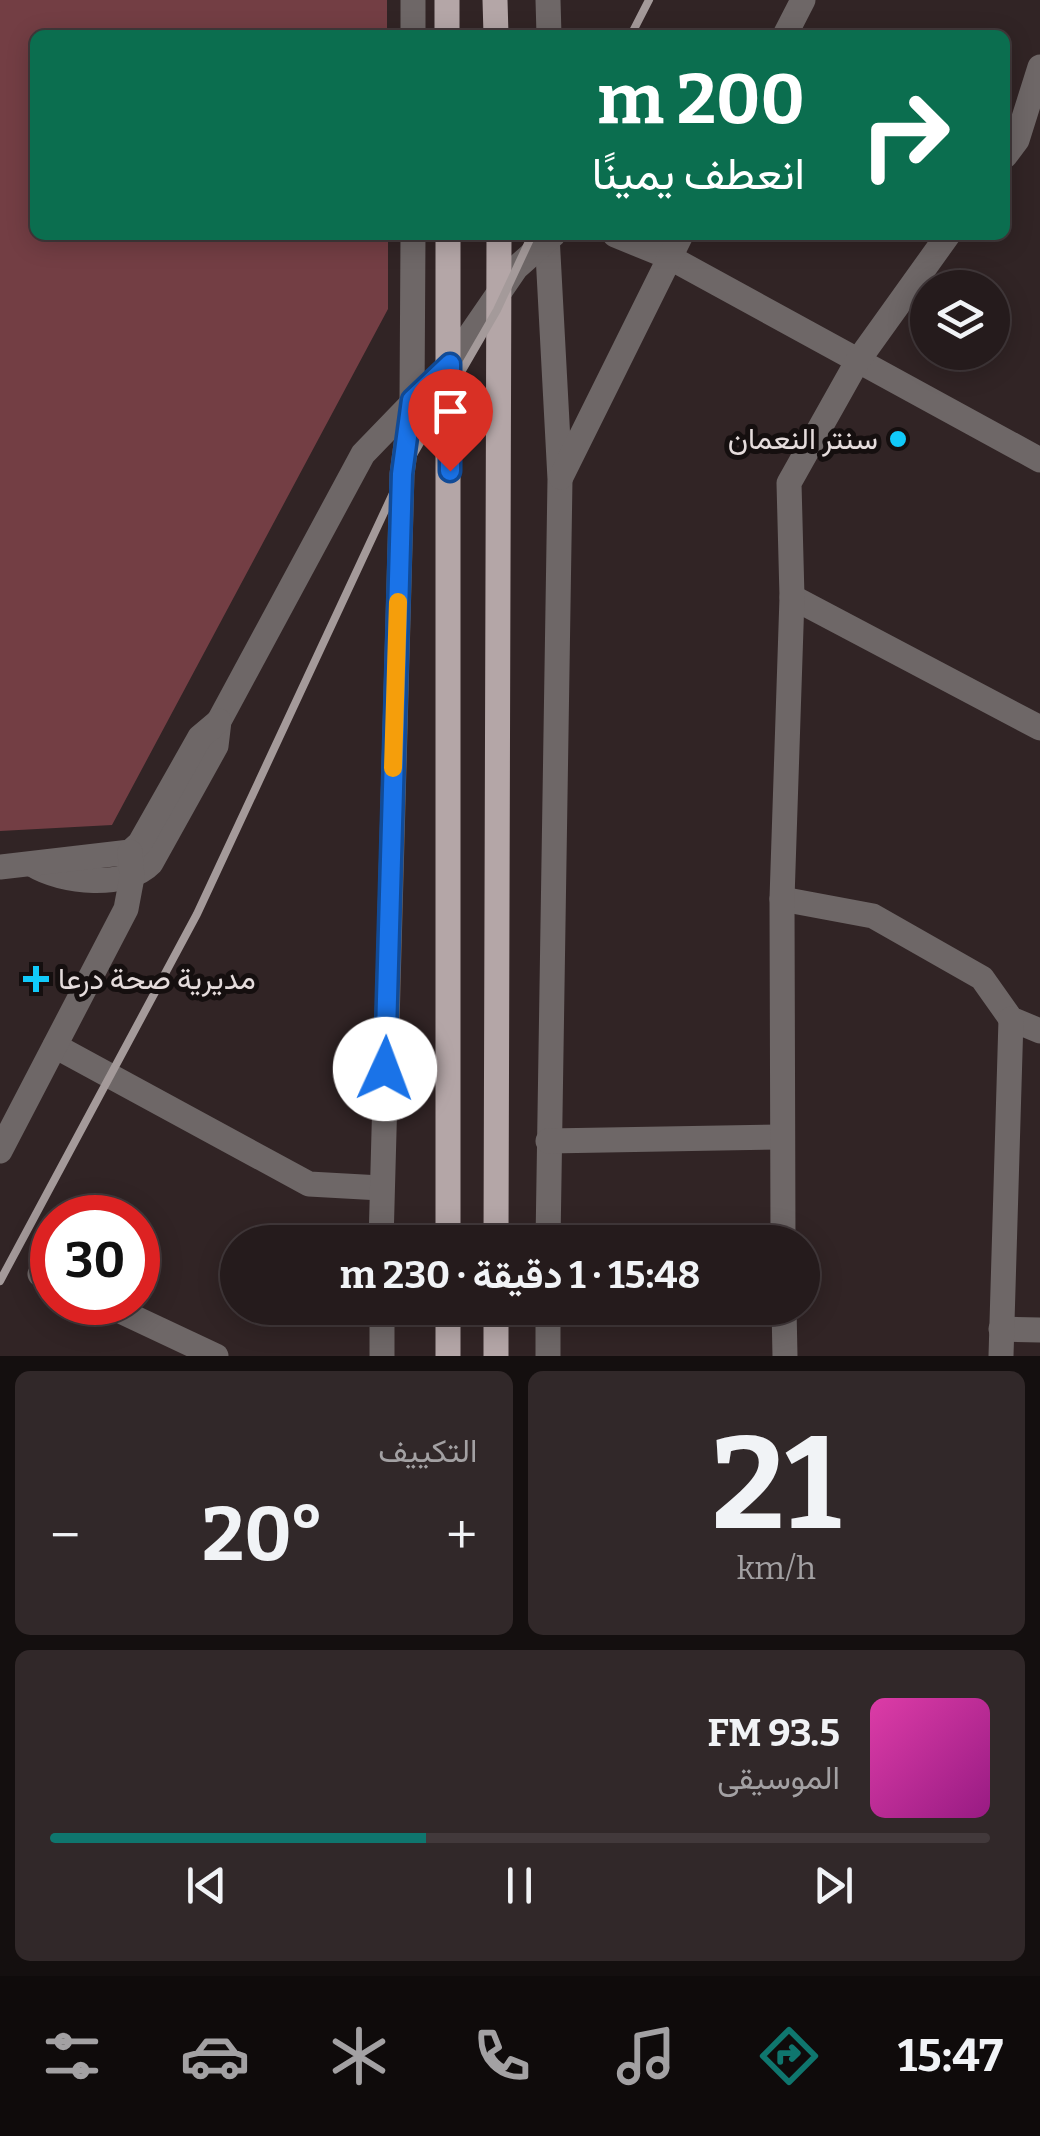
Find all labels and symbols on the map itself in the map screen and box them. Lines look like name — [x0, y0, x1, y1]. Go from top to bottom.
pin — [408, 369, 493, 472]
place label: سنتر النعمان — [728, 421, 878, 457]
marker: سنتر النعمان — [887, 428, 909, 450]
place label: مديرية صحة درعا — [58, 961, 256, 997]
marker: مديرية صحة درعا — [23, 966, 49, 992]
position arrow — [333, 1017, 437, 1121]
speed limit sign: 30 — [30, 1195, 160, 1325]

